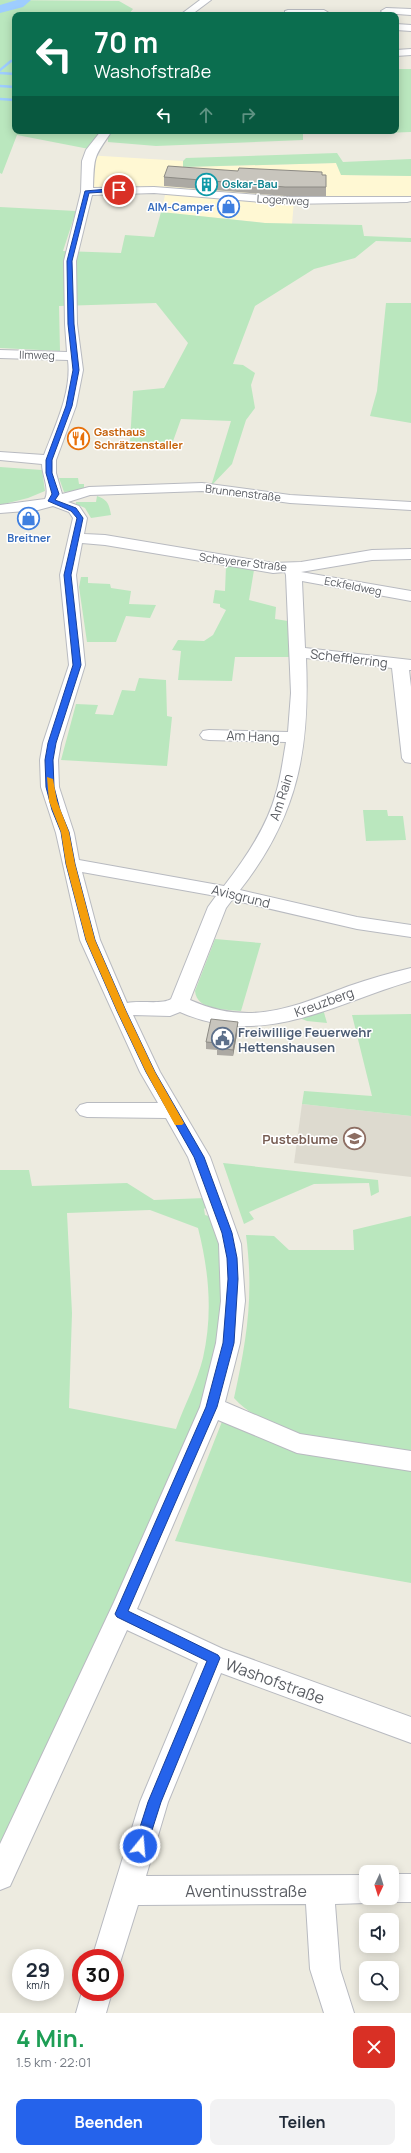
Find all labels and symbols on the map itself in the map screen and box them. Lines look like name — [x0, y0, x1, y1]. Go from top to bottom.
building icon: Oskar-Bau — [194, 171, 220, 197]
pin — [102, 173, 136, 207]
place label: Oskar-Bau — [222, 176, 278, 191]
street label: Logenweg — [256, 191, 310, 208]
shop icon: AIM-Camper — [216, 194, 242, 220]
place label: AIM-Camper — [147, 199, 215, 214]
street label: Ilmweg — [19, 347, 55, 362]
place label: Gasthaus Schrätzenstaller — [94, 424, 183, 452]
restaurant icon: Gasthaus Schrätzenstaller — [65, 425, 91, 451]
street label: Brunnenstraße — [204, 480, 282, 505]
shop icon: Breitner — [16, 505, 42, 531]
place label: Breitner — [7, 530, 51, 545]
street label: Scheyerer Straße — [198, 549, 288, 574]
street label: Eckfeldweg — [323, 573, 383, 598]
street label: Schefflerring — [309, 644, 389, 672]
street label: Am Hang — [226, 726, 280, 746]
street label: Am Rain — [265, 771, 297, 823]
street label: Avisgrund — [210, 880, 272, 912]
street label: Kreuzberg — [292, 983, 356, 1021]
place label: Freiwillige Feuerwehr Hettenshausen — [238, 1023, 372, 1056]
public building icon: Freiwillige Feuerwehr Hettenshausen — [209, 1026, 235, 1052]
school or university icon: Pusteblume — [341, 1126, 367, 1152]
place label: Pusteblume — [262, 1130, 338, 1148]
street label: Washofstraße — [222, 1653, 328, 1709]
position arrow — [119, 1825, 161, 1867]
north arrow — [359, 1865, 399, 1905]
street label: Aventinusstraße — [185, 1880, 307, 1902]
speed limit sign: 30 — [72, 1949, 124, 2001]

